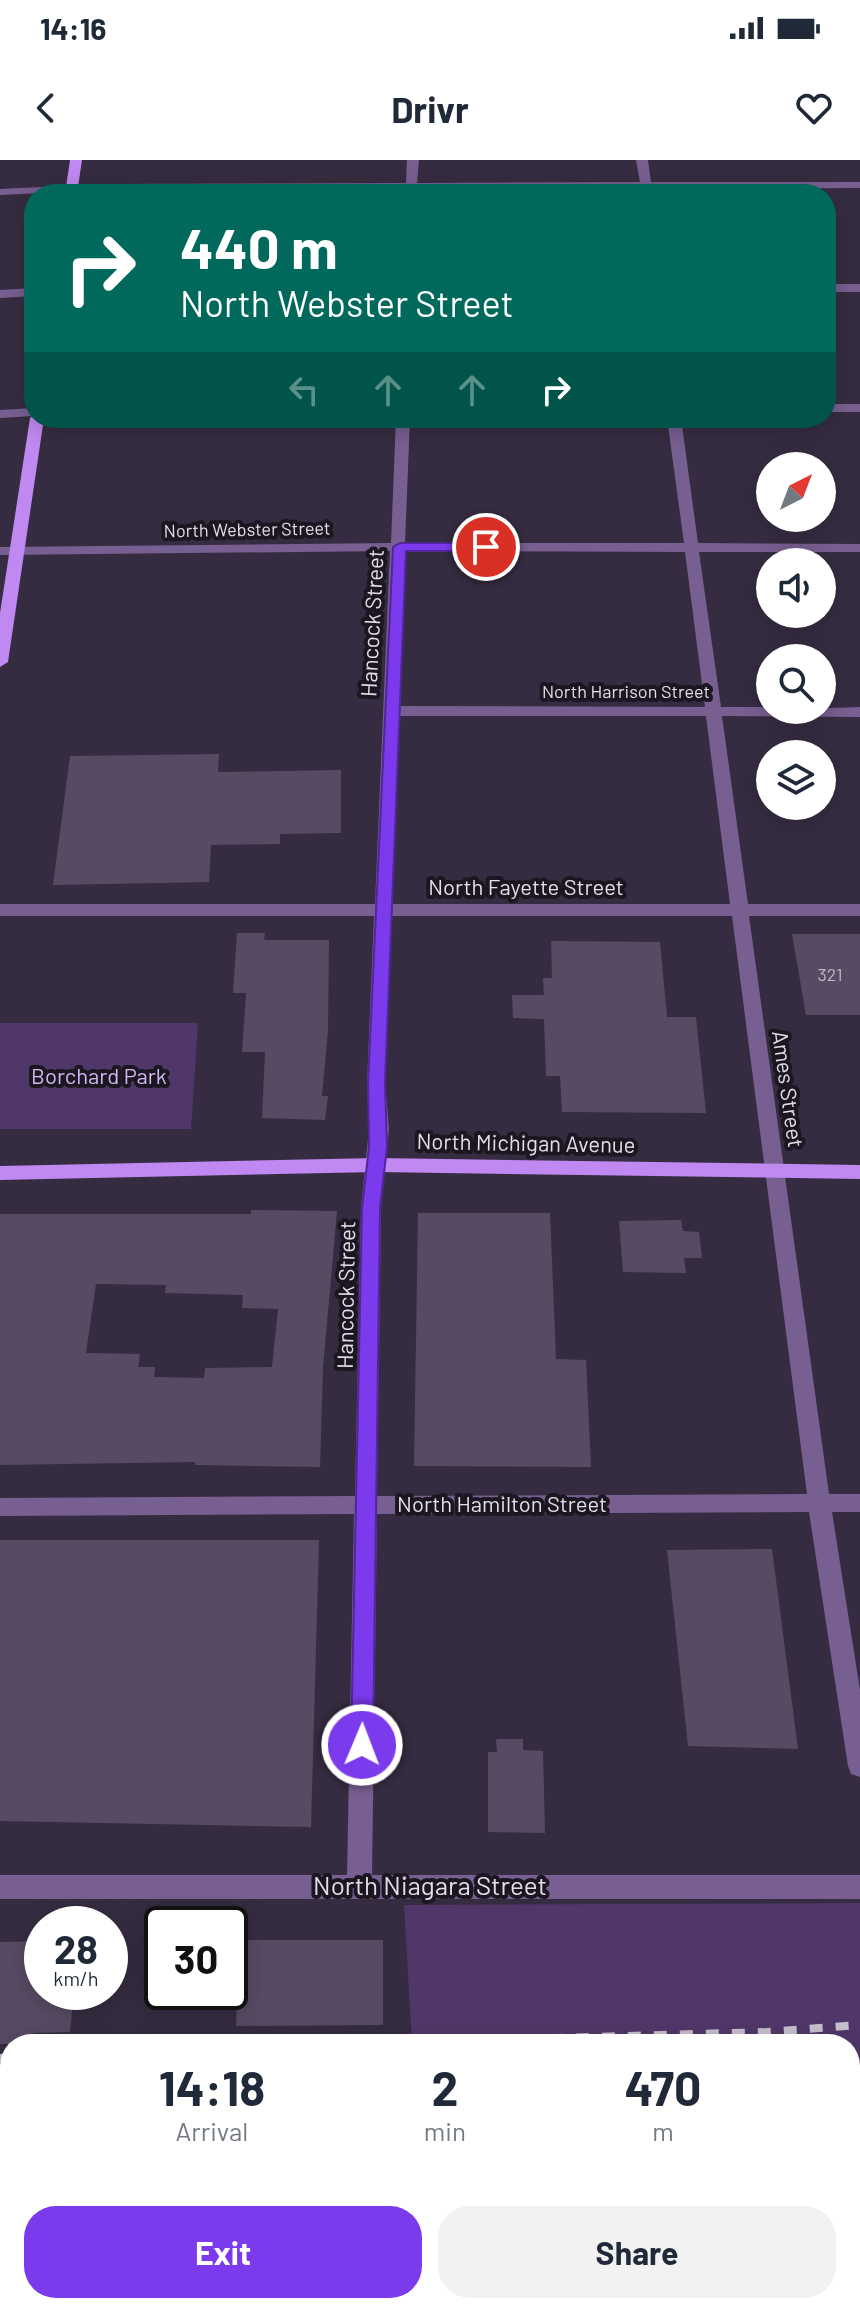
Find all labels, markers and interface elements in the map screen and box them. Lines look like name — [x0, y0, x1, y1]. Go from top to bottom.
text: 14:16 — [40, 10, 106, 46]
icon: back — [24, 86, 68, 130]
icon: heart — [792, 86, 836, 130]
text: Drivr — [391, 87, 469, 130]
text: 440 m — [180, 213, 338, 280]
icon: right — [48, 216, 152, 320]
text: North Webster Street — [180, 281, 514, 324]
icon: left — [282, 368, 326, 412]
icon: ahead — [366, 368, 410, 412]
icon: ahead — [450, 368, 494, 412]
icon: right — [534, 368, 578, 412]
north arrow — [756, 452, 836, 532]
map controls — [756, 452, 836, 820]
pin — [452, 513, 520, 581]
street label: North Webster Street — [163, 517, 331, 541]
icon: arrive — [464, 525, 508, 569]
button: sound — [756, 548, 836, 628]
street label: Hancock Street — [354, 549, 388, 697]
button: search — [756, 644, 836, 724]
street label: North Harrison Street — [542, 680, 710, 702]
button: layers — [756, 740, 836, 820]
street label: North Fayette Street — [428, 873, 624, 899]
house number: 321 — [818, 963, 842, 985]
street label: Ames Street — [768, 1029, 810, 1149]
park label: Borchard Park — [31, 1062, 167, 1088]
street label: North Michigan Avenue — [416, 1127, 636, 1157]
street label: Hancock Street — [331, 1221, 359, 1369]
street label: North Hamilton Street — [397, 1490, 607, 1516]
position arrow — [320, 1703, 404, 1787]
street label: North Niagara Street — [313, 1869, 547, 1900]
speed limit sign: 30 — [144, 1906, 248, 2010]
text: 28 — [54, 1924, 98, 1972]
text: km/h — [53, 1966, 99, 1990]
text: 14:18 — [159, 2058, 265, 2116]
text: 2 — [431, 2058, 458, 2116]
text: 470 — [625, 2058, 701, 2116]
text: Arrival — [176, 2115, 248, 2146]
text: min — [424, 2115, 466, 2146]
text: m — [652, 2115, 674, 2146]
button: Exit — [24, 2206, 422, 2298]
button: Share — [438, 2206, 836, 2298]

